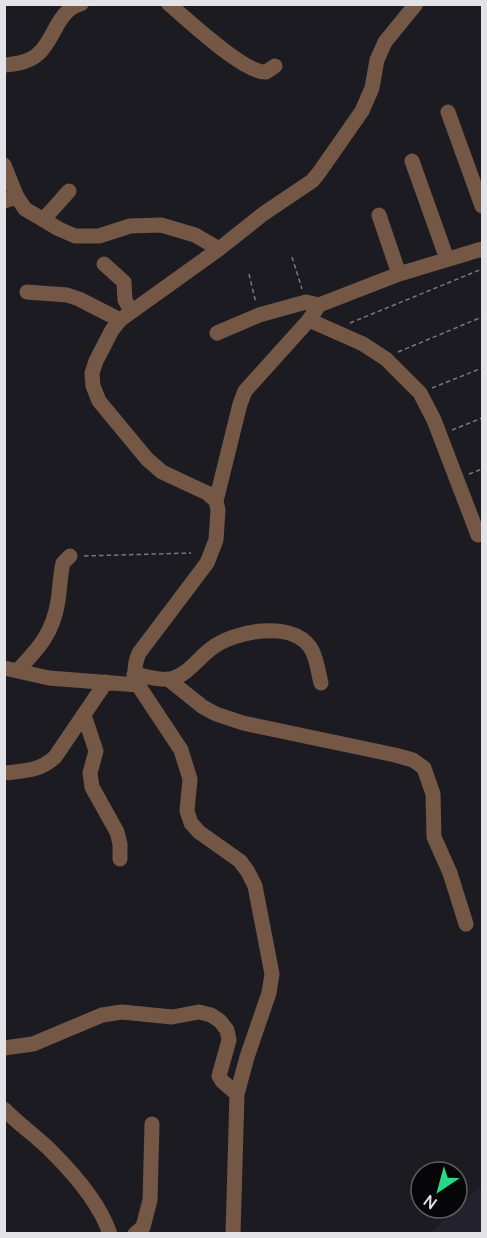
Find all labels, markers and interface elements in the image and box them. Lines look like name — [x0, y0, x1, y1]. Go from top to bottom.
north arrow — [409, 1160, 469, 1220]
text: N — [419, 1190, 441, 1214]

